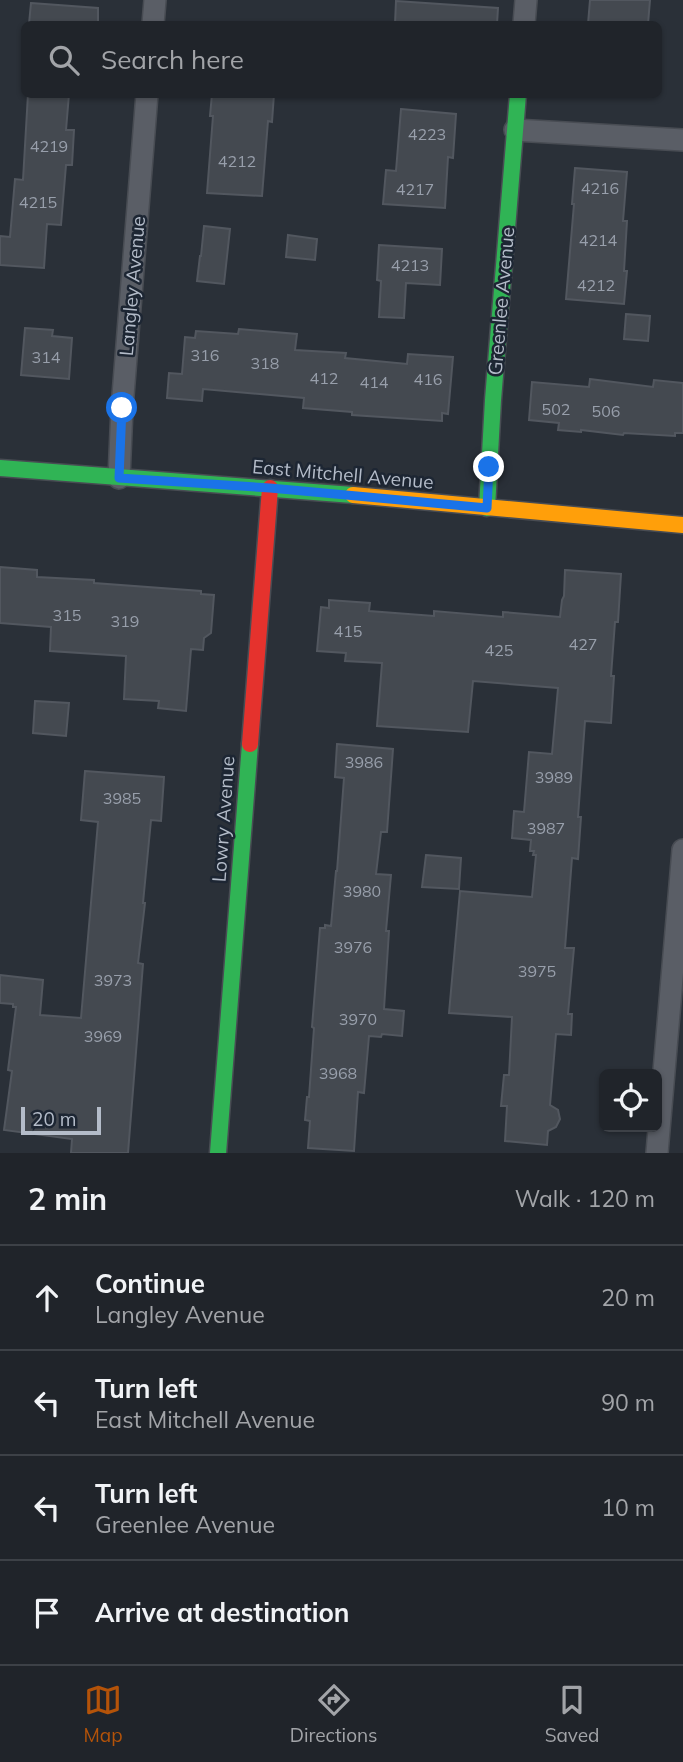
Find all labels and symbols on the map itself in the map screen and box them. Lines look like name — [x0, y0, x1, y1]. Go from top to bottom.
house number: 4223 — [408, 124, 446, 144]
house number: 4219 — [30, 136, 68, 156]
house number: 4212 — [218, 151, 256, 171]
house number: 4216 — [581, 178, 619, 198]
house number: 4217 — [396, 179, 434, 199]
house number: 4215 — [19, 192, 57, 212]
street label: Langley Avenue — [114, 215, 150, 357]
street label: Greenlee Avenue — [483, 226, 519, 376]
house number: 4214 — [579, 230, 618, 250]
house number: 4213 — [391, 255, 429, 275]
house number: 4212 — [577, 275, 615, 295]
house number: 316 — [191, 345, 219, 365]
house number: 314 — [32, 347, 61, 367]
house number: 318 — [251, 353, 279, 373]
house number: 412 — [310, 368, 338, 388]
house number: 416 — [414, 369, 442, 389]
house number: 414 — [360, 372, 389, 392]
route start — [106, 392, 137, 423]
house number: 502 — [542, 399, 570, 419]
house number: 506 — [592, 401, 620, 421]
route end — [473, 451, 504, 482]
street label: East Mitchell Avenue — [251, 454, 435, 494]
house number: 315 — [53, 605, 81, 625]
house number: 319 — [111, 611, 139, 631]
house number: 415 — [334, 621, 362, 641]
house number: 427 — [569, 634, 597, 654]
house number: 425 — [485, 640, 513, 660]
house number: 3986 — [345, 752, 383, 772]
street label: Lowry Avenue — [207, 755, 239, 883]
house number: 3989 — [535, 767, 573, 787]
house number: 3985 — [103, 788, 141, 808]
house number: 3987 — [527, 818, 565, 838]
house number: 3980 — [343, 881, 381, 901]
house number: 3976 — [334, 937, 372, 957]
house number: 3975 — [518, 961, 556, 981]
house number: 3973 — [94, 970, 132, 990]
house number: 3970 — [339, 1009, 377, 1029]
house number: 3969 — [84, 1026, 122, 1046]
house number: 3968 — [319, 1063, 357, 1083]
scale bar — [21, 1104, 102, 1136]

